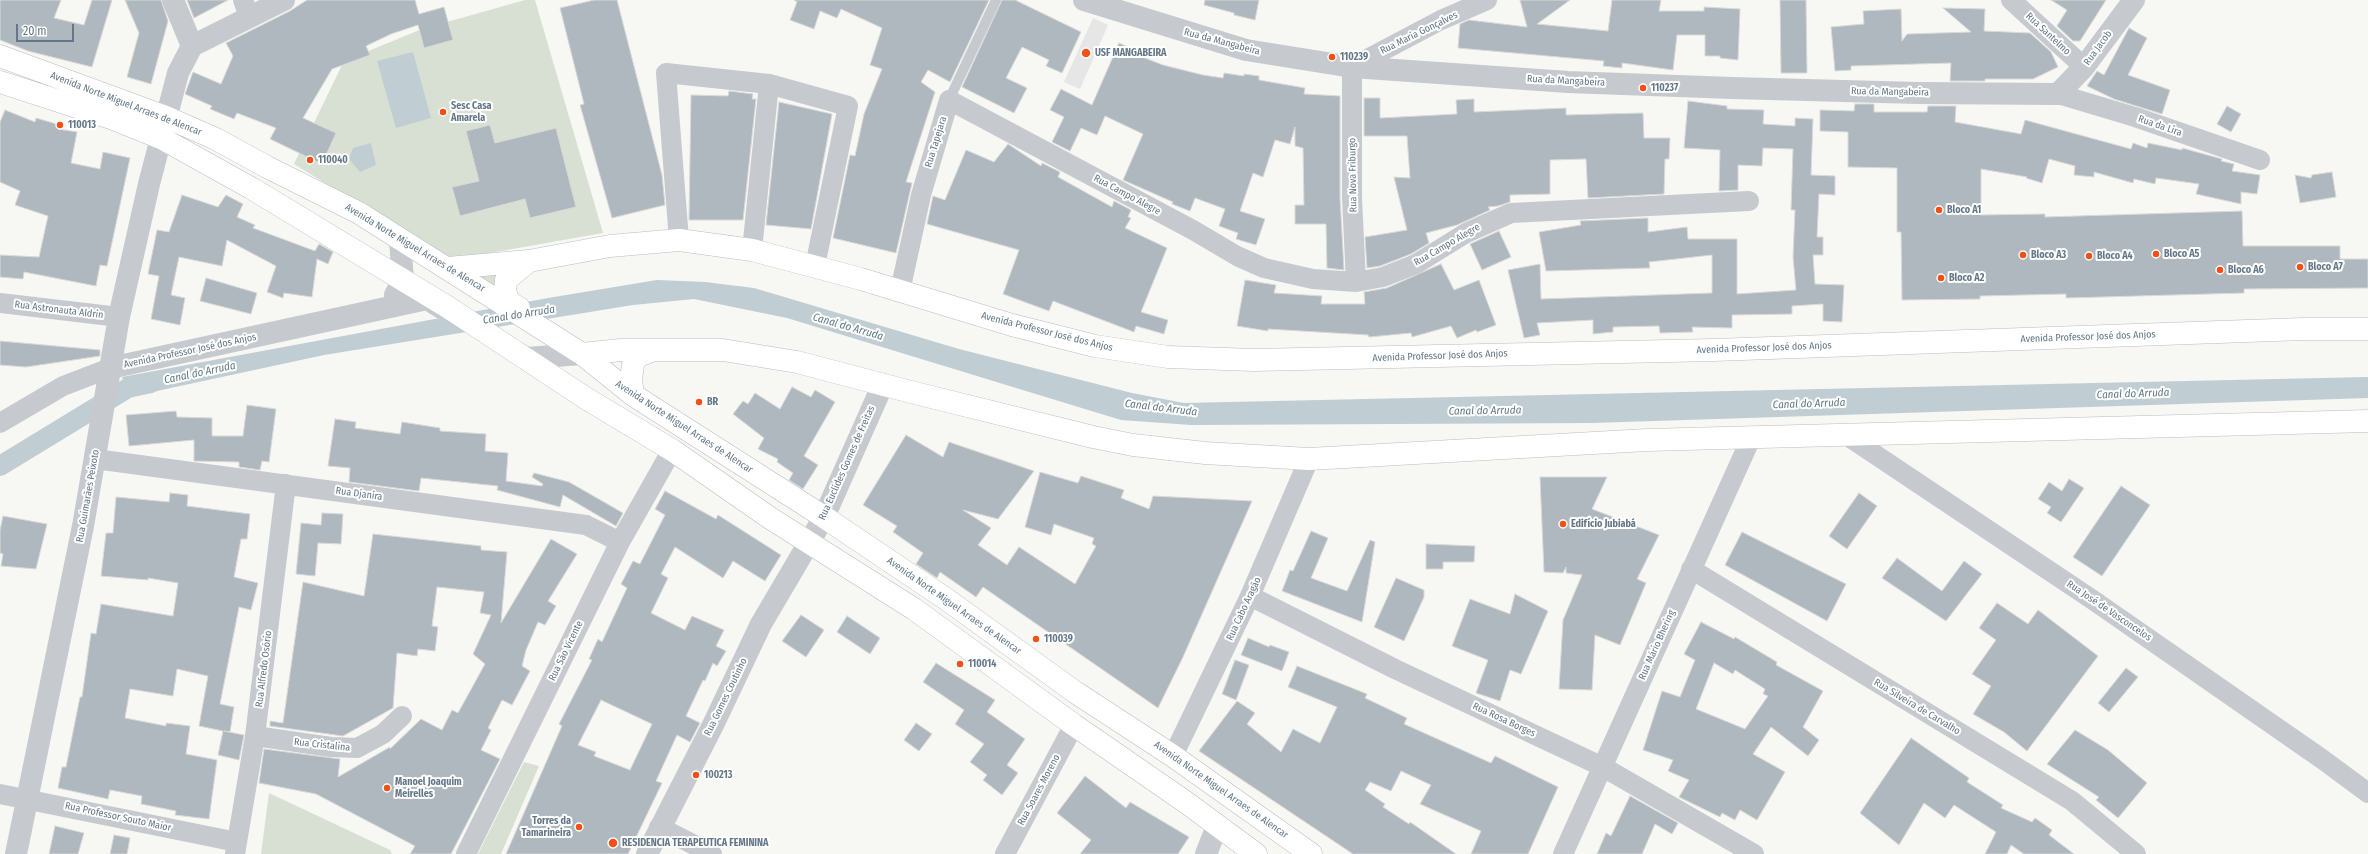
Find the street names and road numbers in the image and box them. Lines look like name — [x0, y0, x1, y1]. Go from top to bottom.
street label: Rua Maria Gonçalves — [1378, 9, 1460, 57]
street label: Rua Santelmo — [2023, 10, 2073, 58]
street label: Rua da Mangabeira — [1183, 26, 1261, 58]
street label: Rua Jacob — [2081, 28, 2115, 68]
street label: Avenida Norte Miguel Arraes de Alencar — [49, 69, 203, 139]
street label: Rua da Mangabeira — [1527, 73, 1605, 89]
street label: Rua da Mangabeira — [1851, 85, 1929, 99]
street label: Rua da Lira — [2137, 113, 2183, 139]
street label: Rua Tapejara — [923, 115, 949, 169]
street label: Rua Nova Friburgo — [1346, 138, 1360, 212]
street label: Rua Campo Alegre — [1091, 172, 1163, 218]
street label: Avenida Norte Miguel Arraes de Alencar — [343, 201, 487, 295]
street label: Rua Campo Alegre — [1412, 221, 1482, 269]
street label: Rua Astronauta Aldrin — [14, 299, 104, 321]
street label: Avenida Professor José dos Anjos — [980, 310, 1114, 354]
street label: Avenida Professor José dos Anjos — [2020, 329, 2156, 345]
street label: Avenida Professor José dos Anjos — [123, 331, 257, 371]
street label: Avenida Professor José dos Anjos — [1696, 340, 1832, 356]
street label: Avenida Professor José dos Anjos — [1372, 348, 1508, 364]
street label: Avenida Norte Miguel Arraes de Alencar — [613, 378, 755, 476]
street label: Rua Euclides Gomes de Freitas — [816, 404, 878, 522]
street label: Rua Guimarães Peixoto — [74, 449, 102, 543]
street label: Rua Djanira — [335, 485, 383, 503]
street label: Avenida Norte Miguel Arraes de Alencar — [884, 555, 1024, 657]
street label: Rua Cabo Aragão — [1224, 575, 1264, 643]
street label: Rua José de Vasconcelos — [2064, 578, 2154, 644]
street label: Rua Mário Bhering — [1636, 608, 1678, 682]
street label: Rua São Vicente — [546, 619, 586, 683]
street label: Rua Alfredo Osório — [253, 630, 275, 708]
street label: Rua Gomes Coutinho — [702, 656, 750, 738]
street label: Rua Silveira de Carvalho — [1872, 676, 1962, 738]
street label: Rua Rosa Borges — [1471, 700, 1537, 740]
street label: Rua Cristalina — [293, 736, 351, 754]
street label: Avenida Norte Miguel Arraes de Alencar — [1151, 739, 1291, 841]
street label: Rua Soares Moreno — [1015, 752, 1063, 828]
street label: Rua Professor Souto Maior — [64, 800, 172, 834]

